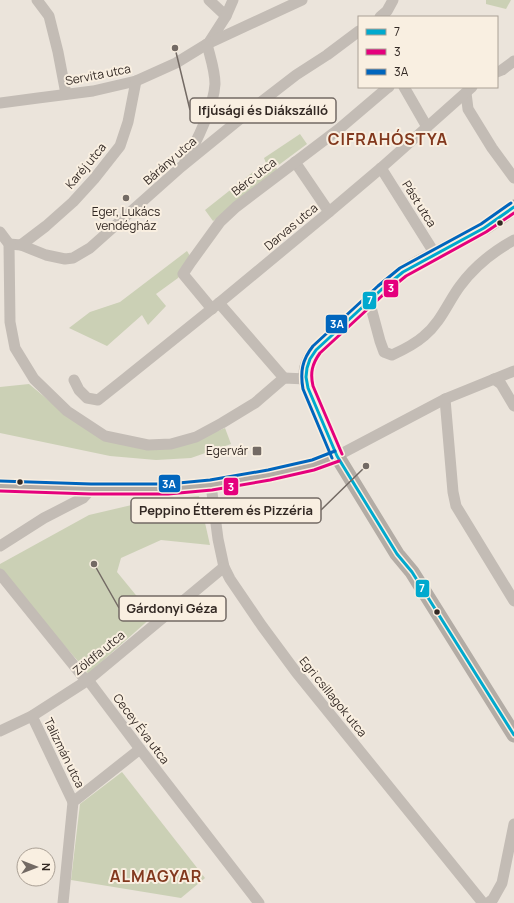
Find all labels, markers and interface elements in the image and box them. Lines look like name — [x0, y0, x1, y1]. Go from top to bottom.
legend — [358, 16, 498, 88]
text: 7 — [394, 23, 400, 40]
text: 3 — [394, 43, 401, 60]
street label: Servita utca — [64, 60, 132, 89]
text: 3A — [394, 63, 409, 80]
callout: Ifjúsági és Diákszálló — [190, 98, 336, 123]
text: Ifjúsági és Diákszálló — [198, 101, 328, 119]
district label: CIFRAHÓSTYA — [328, 128, 448, 150]
street label: Bárány utca — [139, 133, 200, 188]
street label: Karéj utca — [61, 139, 110, 192]
street label: Bérc utca — [228, 154, 280, 199]
street label: Pást utca — [398, 177, 440, 230]
marker: Eger, Lukács vendégház — [121, 193, 131, 203]
street label: Darvas utca — [260, 199, 321, 254]
place label: Eger, Lukács vendégház — [92, 203, 160, 234]
unlabelled marker — [495, 218, 505, 228]
line badge: 3 — [383, 279, 399, 298]
text: 3 — [388, 280, 394, 295]
line badge: 7 — [362, 291, 377, 310]
text: 7 — [367, 292, 373, 307]
line badge: 3A — [325, 314, 348, 334]
text: 3A — [330, 316, 345, 331]
place label: Egervár — [206, 442, 249, 459]
marker: Egervár — [251, 445, 263, 457]
line badge: 3A — [158, 474, 181, 493]
text: 3A — [162, 476, 177, 491]
unlabelled marker — [15, 477, 25, 487]
line badge: 3 — [223, 477, 239, 496]
text: 3 — [228, 479, 234, 494]
callout: Peppino Étterem és Pizzéria — [131, 498, 321, 523]
text: Peppino Étterem és Pizzéria — [139, 501, 313, 519]
line badge: 7 — [415, 579, 430, 598]
text: 7 — [419, 580, 425, 595]
callout: Gárdonyi Géza — [119, 596, 226, 621]
text: Gárdonyi Géza — [127, 599, 217, 617]
unlabelled marker — [432, 607, 442, 617]
street label: Zöldfa utca — [69, 626, 128, 679]
street label: Egri csillagok utca — [296, 653, 371, 741]
street label: Cecey Éva utca — [109, 690, 174, 767]
street label: Talizmán utca — [40, 715, 89, 791]
north arrow — [16, 847, 56, 887]
text: N — [39, 863, 54, 871]
district label: ALMAGYAR — [110, 865, 202, 887]

